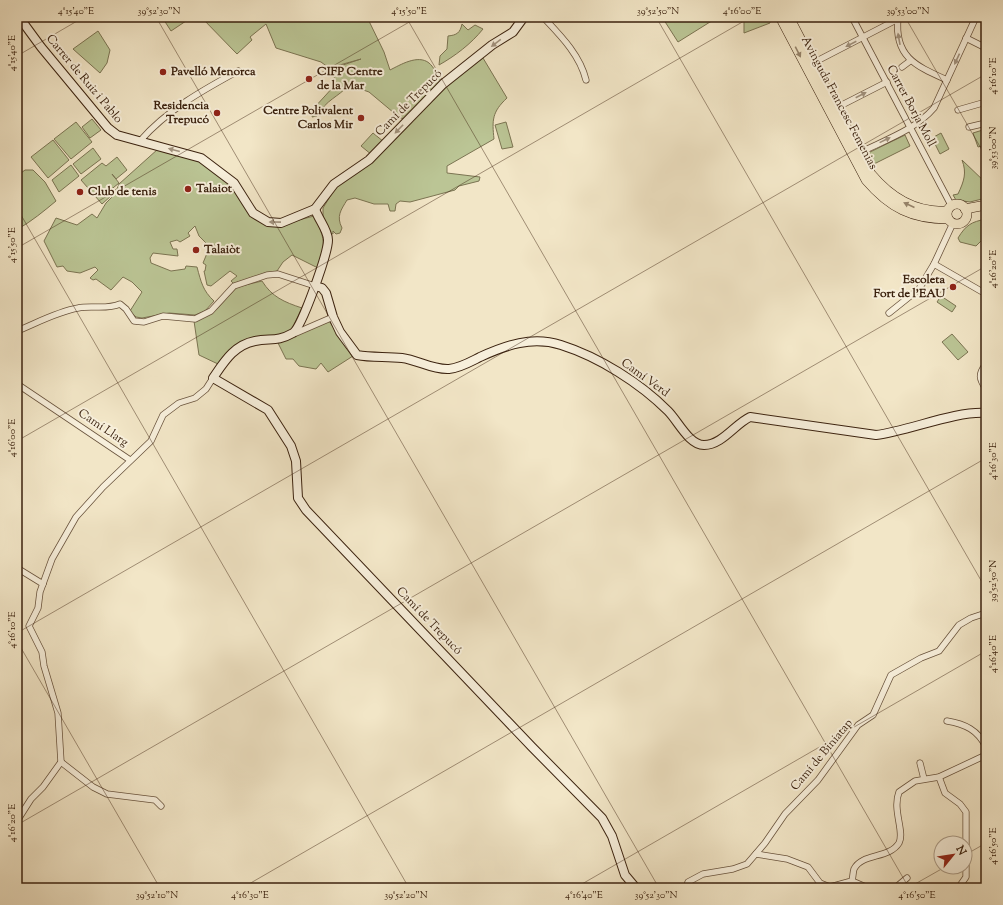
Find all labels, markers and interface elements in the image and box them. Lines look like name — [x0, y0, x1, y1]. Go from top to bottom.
text: 4°15'40"E — [58, 4, 94, 19]
text: 39°52'30"N — [138, 4, 180, 19]
text: 4°15'50"E — [391, 4, 427, 19]
text: 39°52'50"N — [637, 4, 679, 19]
text: 4°16'00"E — [723, 4, 761, 19]
text: 39°53'00"N — [886, 4, 930, 19]
street label: Carrer de Ruiz i Pablo — [41, 31, 127, 128]
one-way arrow — [896, 32, 902, 45]
street label: Avinguda Francesc Femenias — [796, 33, 882, 173]
text: 4°15'40"E — [5, 35, 20, 71]
one-way arrow — [490, 39, 501, 47]
one-way arrow — [845, 41, 856, 47]
one-way arrow — [795, 46, 801, 57]
one-way arrow — [954, 53, 960, 65]
text: 4°16'10"E — [986, 57, 1001, 95]
street label: Carrer Borja Moll — [882, 62, 941, 151]
place label: Pavelló Menorca — [170, 63, 256, 81]
place label: CIFP Centre de la Mar — [317, 63, 383, 95]
street label: Camí de Trepucó — [371, 65, 447, 141]
marker: Pavelló Menorca — [158, 67, 168, 77]
marker: CIFP Centre de la Mar — [304, 74, 314, 84]
one-way arrow — [856, 92, 867, 98]
place label: Residencia Trepucó — [152, 97, 209, 129]
place label: Centre Polivalent Carlos Mir — [263, 102, 354, 134]
marker: Residencia Trepucó — [212, 108, 222, 118]
marker: Centre Polivalent Carlos Mir — [356, 113, 366, 123]
one-way arrow — [394, 124, 404, 134]
text: 39°53'00"N — [986, 126, 1001, 170]
one-way arrow — [879, 137, 891, 143]
one-way arrow — [168, 147, 180, 153]
place label: Talaiot — [195, 180, 233, 198]
place label: Club de tenis — [88, 183, 157, 201]
marker: Talaiot — [183, 184, 193, 194]
marker: Club de tenis — [75, 187, 85, 197]
one-way arrow — [903, 202, 915, 208]
one-way arrow — [269, 219, 282, 225]
text: 4°15'50"E — [5, 227, 20, 263]
place label: Talaiòt — [203, 241, 241, 259]
marker: Talaiòt — [191, 245, 201, 255]
text: 4°16'20"E — [986, 250, 1001, 288]
place label: Escoleta Fort de l'EAU — [873, 271, 945, 303]
marker: Escoleta Fort de l'EAU — [948, 282, 958, 292]
street label: Camí Verd — [617, 354, 673, 402]
street label: Camí Llarg — [74, 405, 132, 452]
text: 4°16'00"E — [5, 419, 20, 457]
text: 4°16'30"E — [986, 442, 1001, 480]
text: 39°52'50"N — [986, 560, 1001, 602]
street label: Camí de Trepucó — [392, 583, 467, 659]
text: 4°16'10"E — [5, 611, 20, 649]
text: 4°16'40"E — [986, 635, 1001, 673]
street label: Camí de Biniatap — [787, 715, 858, 795]
text: 4°16'20"E — [5, 804, 20, 842]
text: 4°16'50"E — [986, 827, 1001, 865]
north arrow — [933, 835, 973, 875]
text: N — [951, 842, 970, 858]
text: 39°52'10"N — [136, 888, 178, 903]
text: 4°16'30"E — [231, 888, 269, 903]
text: 39°52'20"N — [384, 888, 428, 903]
text: 4°16'40"E — [565, 888, 603, 903]
text: 39°52'30"N — [635, 888, 677, 903]
text: 4°16'50"E — [898, 888, 936, 903]

